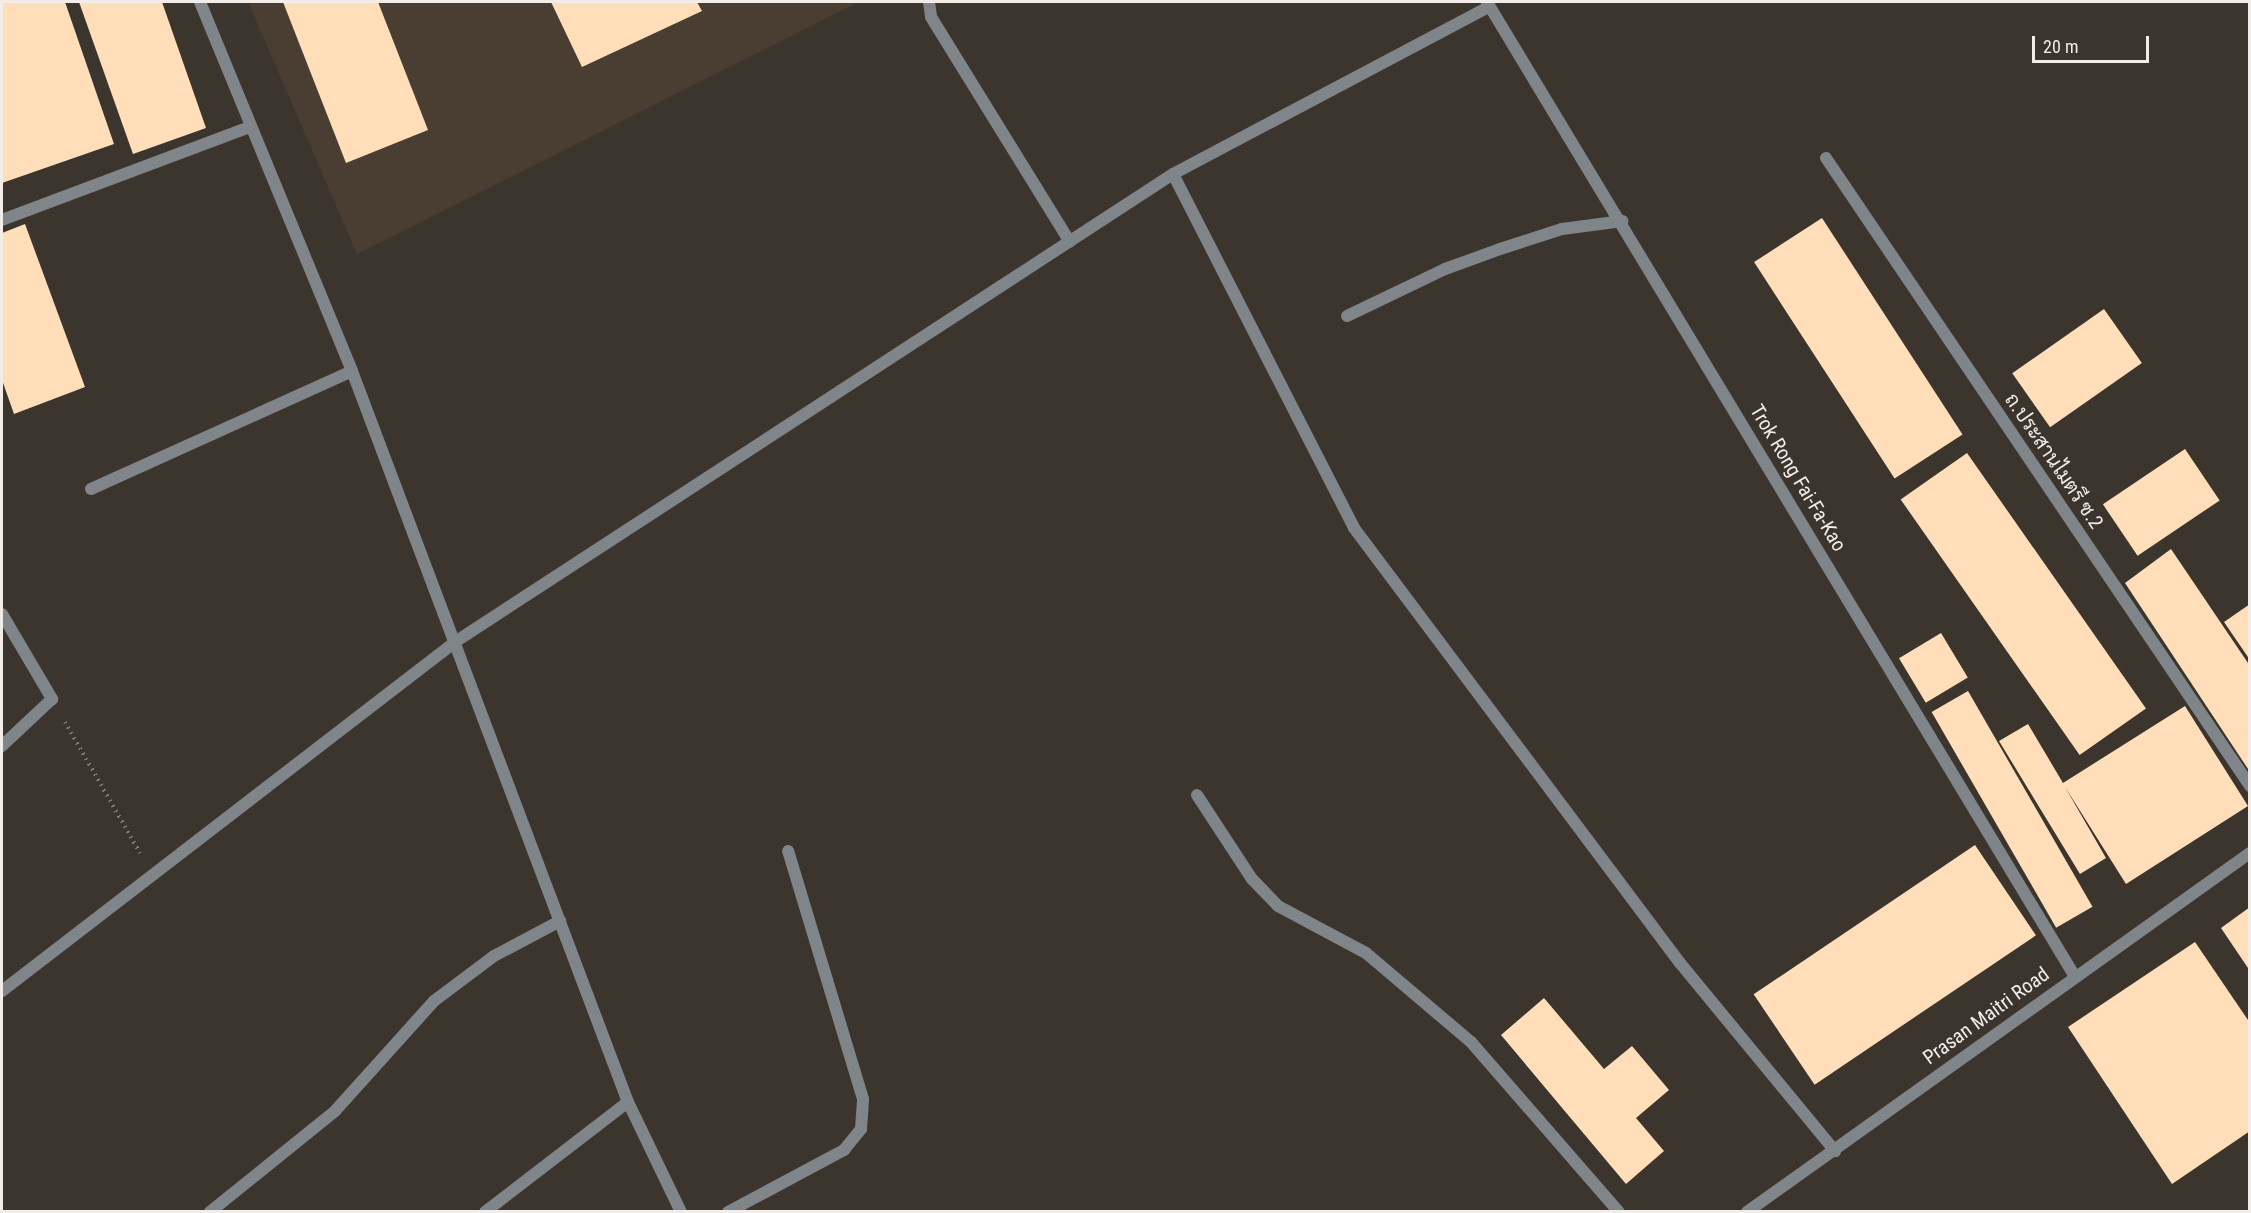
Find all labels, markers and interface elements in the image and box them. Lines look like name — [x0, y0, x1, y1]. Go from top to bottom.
scale bar — [2035, 24, 2152, 62]
text: 20 m — [2043, 36, 2078, 57]
street label: ถ.ประสานไมตรี ซ.2 — [2000, 389, 2108, 533]
street label: Trok Rong Fai-Fa-Kao — [1745, 400, 1851, 556]
street label: Prasan Maitri Road — [1918, 962, 2054, 1070]

